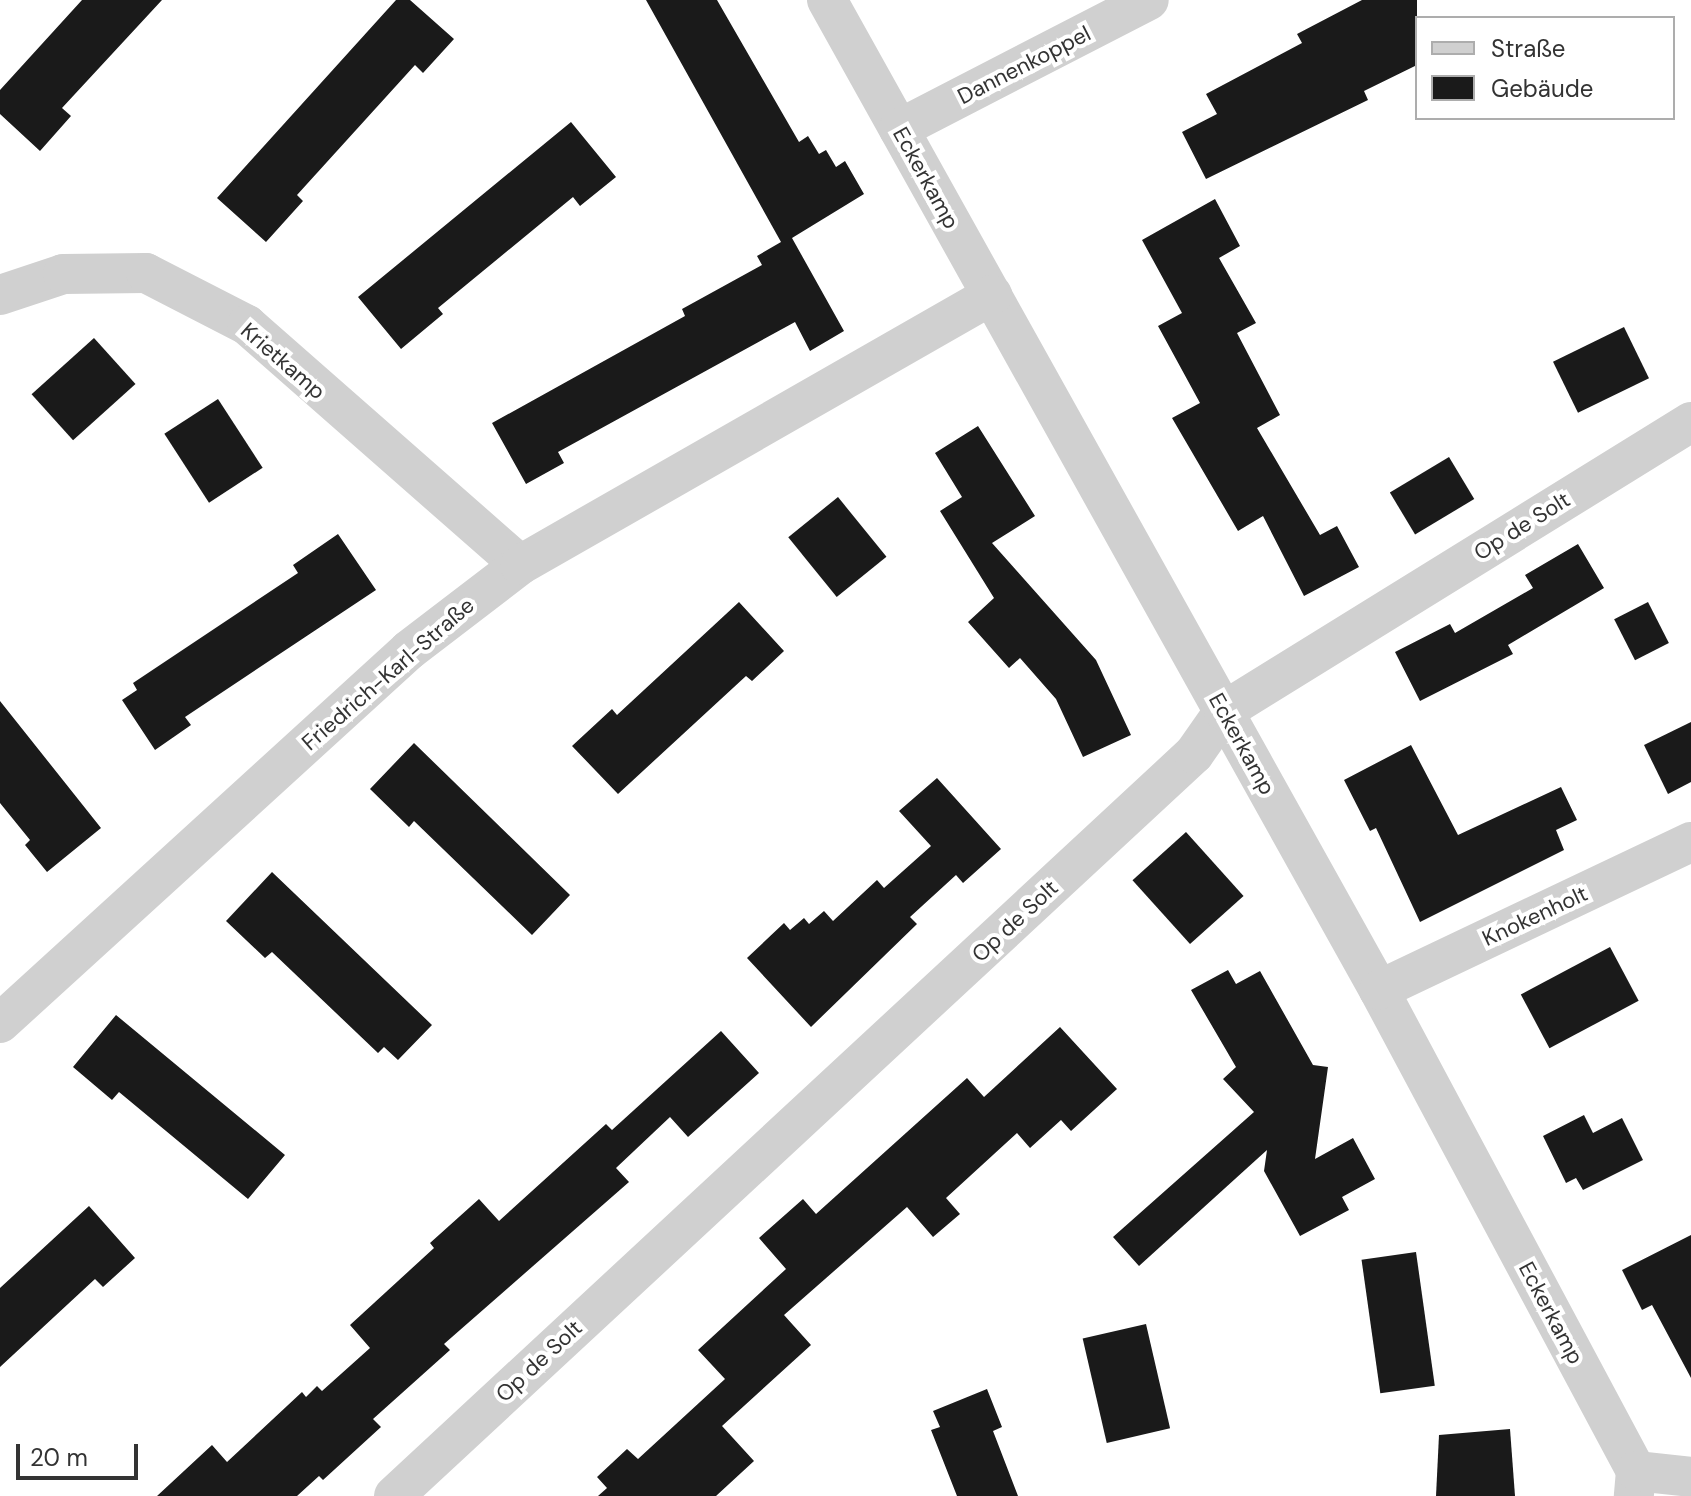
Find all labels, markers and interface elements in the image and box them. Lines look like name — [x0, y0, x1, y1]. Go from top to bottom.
legend — [1415, 16, 1675, 120]
street label: Dannenkoppel — [953, 20, 1095, 110]
text: Straße — [1491, 33, 1565, 64]
text: Gebäude — [1491, 73, 1593, 104]
street label: Eckerkamp — [887, 122, 965, 234]
street label: Krietkamp — [235, 317, 331, 405]
street label: Op de Solt — [1469, 486, 1575, 566]
street label: Friedrich-Karl-Straße — [296, 592, 480, 756]
street label: Eckerkamp — [1203, 688, 1281, 800]
street label: Op de Solt — [966, 874, 1064, 968]
street label: Knokenholt — [1478, 880, 1592, 952]
street label: Eckerkamp — [1513, 1257, 1589, 1369]
street label: Op de Solt — [490, 1314, 588, 1408]
scale bar — [20, 1428, 142, 1478]
text: 20 m — [30, 1442, 88, 1473]

